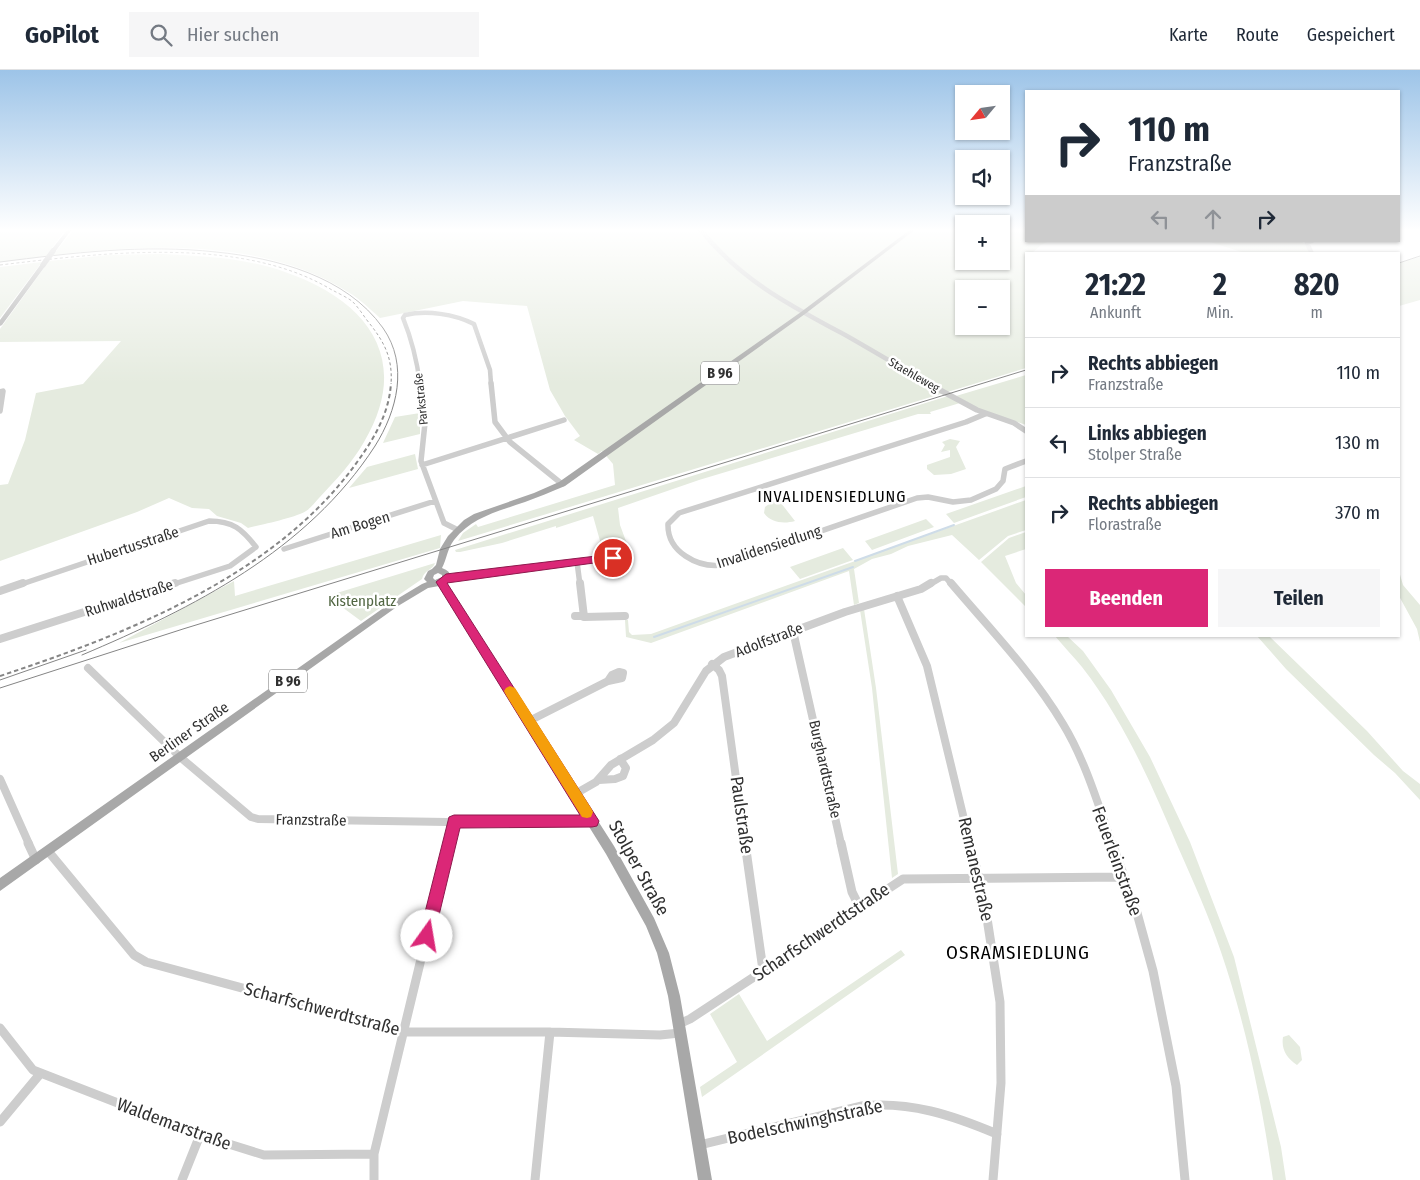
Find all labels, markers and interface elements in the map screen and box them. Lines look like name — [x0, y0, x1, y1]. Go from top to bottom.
search box — [129, 12, 479, 57]
text: GoPilot — [25, 21, 99, 49]
icon: search — [147, 21, 175, 49]
text: Hier suchen — [187, 23, 279, 46]
text: Karte — [1169, 24, 1208, 46]
text: Route — [1236, 24, 1279, 46]
text: Gespeichert — [1307, 24, 1395, 46]
north arrow — [955, 85, 1010, 140]
map controls — [955, 85, 1010, 335]
text: 110 m — [1128, 108, 1210, 150]
icon: right — [1045, 110, 1110, 175]
button: sound — [955, 150, 1010, 205]
text: Franzstraße — [1128, 150, 1232, 177]
icon: left — [1146, 205, 1174, 233]
icon: ahead — [1199, 205, 1227, 233]
icon: right — [1252, 205, 1280, 233]
button: + — [955, 215, 1010, 270]
text: 21:22 — [1085, 267, 1146, 303]
text: 2 — [1213, 267, 1227, 303]
text: 820 — [1294, 267, 1340, 303]
button: − — [955, 280, 1010, 335]
text: Ankunft — [1090, 303, 1141, 322]
text: Min. — [1206, 303, 1234, 322]
text: m — [1311, 303, 1323, 322]
text: Rechts abbiegen — [1088, 352, 1218, 375]
street label: Staehleweg — [886, 355, 942, 395]
icon: right — [1045, 359, 1073, 387]
text: 110 m — [1336, 361, 1380, 384]
road number: B 96 — [701, 362, 739, 384]
street label: Parkstraße — [411, 372, 431, 426]
text: Franzstraße — [1088, 375, 1164, 394]
text: Links abbiegen — [1088, 422, 1207, 445]
icon: left — [1045, 429, 1073, 457]
text: 130 m — [1335, 431, 1380, 454]
text: Stolper Straße — [1088, 445, 1182, 464]
district label: INVALIDENSIEDLUNG — [758, 487, 906, 506]
text: Rechts abbiegen — [1088, 492, 1218, 515]
icon: right — [1045, 499, 1073, 527]
text: 370 m — [1335, 501, 1380, 524]
street label: Am Bogen — [328, 507, 392, 543]
text: Florastraße — [1088, 515, 1162, 534]
street label: Invalidensiedlung — [714, 522, 824, 572]
street label: Hubertusstraße — [85, 523, 181, 569]
pin — [592, 537, 634, 579]
icon: arrive — [599, 544, 627, 572]
button: Beenden — [1045, 569, 1208, 627]
button: Teilen — [1218, 569, 1380, 627]
street label: Ruhwaldstraße — [83, 575, 175, 621]
park label: Kistenplatz — [328, 592, 396, 610]
street label: Adolfstraße — [733, 619, 805, 661]
road number: B 96 — [269, 670, 307, 692]
street label: Berliner Straße — [146, 698, 232, 766]
street label: Burghardtstraße — [805, 718, 845, 820]
street label: Paulstraße — [726, 775, 758, 855]
street label: Feuerleinstraße — [1087, 803, 1147, 919]
street label: Franzstraße — [275, 810, 347, 830]
street label: Remanestraße — [953, 815, 999, 923]
street label: Stolper Straße — [604, 816, 674, 920]
street label: Scharfschwerdtstraße — [748, 878, 894, 986]
position arrow — [400, 909, 452, 961]
district label: OSRAMSIEDLUNG — [946, 941, 1090, 964]
street label: Scharfschwerdtstraße — [242, 978, 402, 1040]
street label: Waldemarstraße — [114, 1093, 234, 1155]
street label: Bodelschwinghstraße — [725, 1095, 885, 1149]

